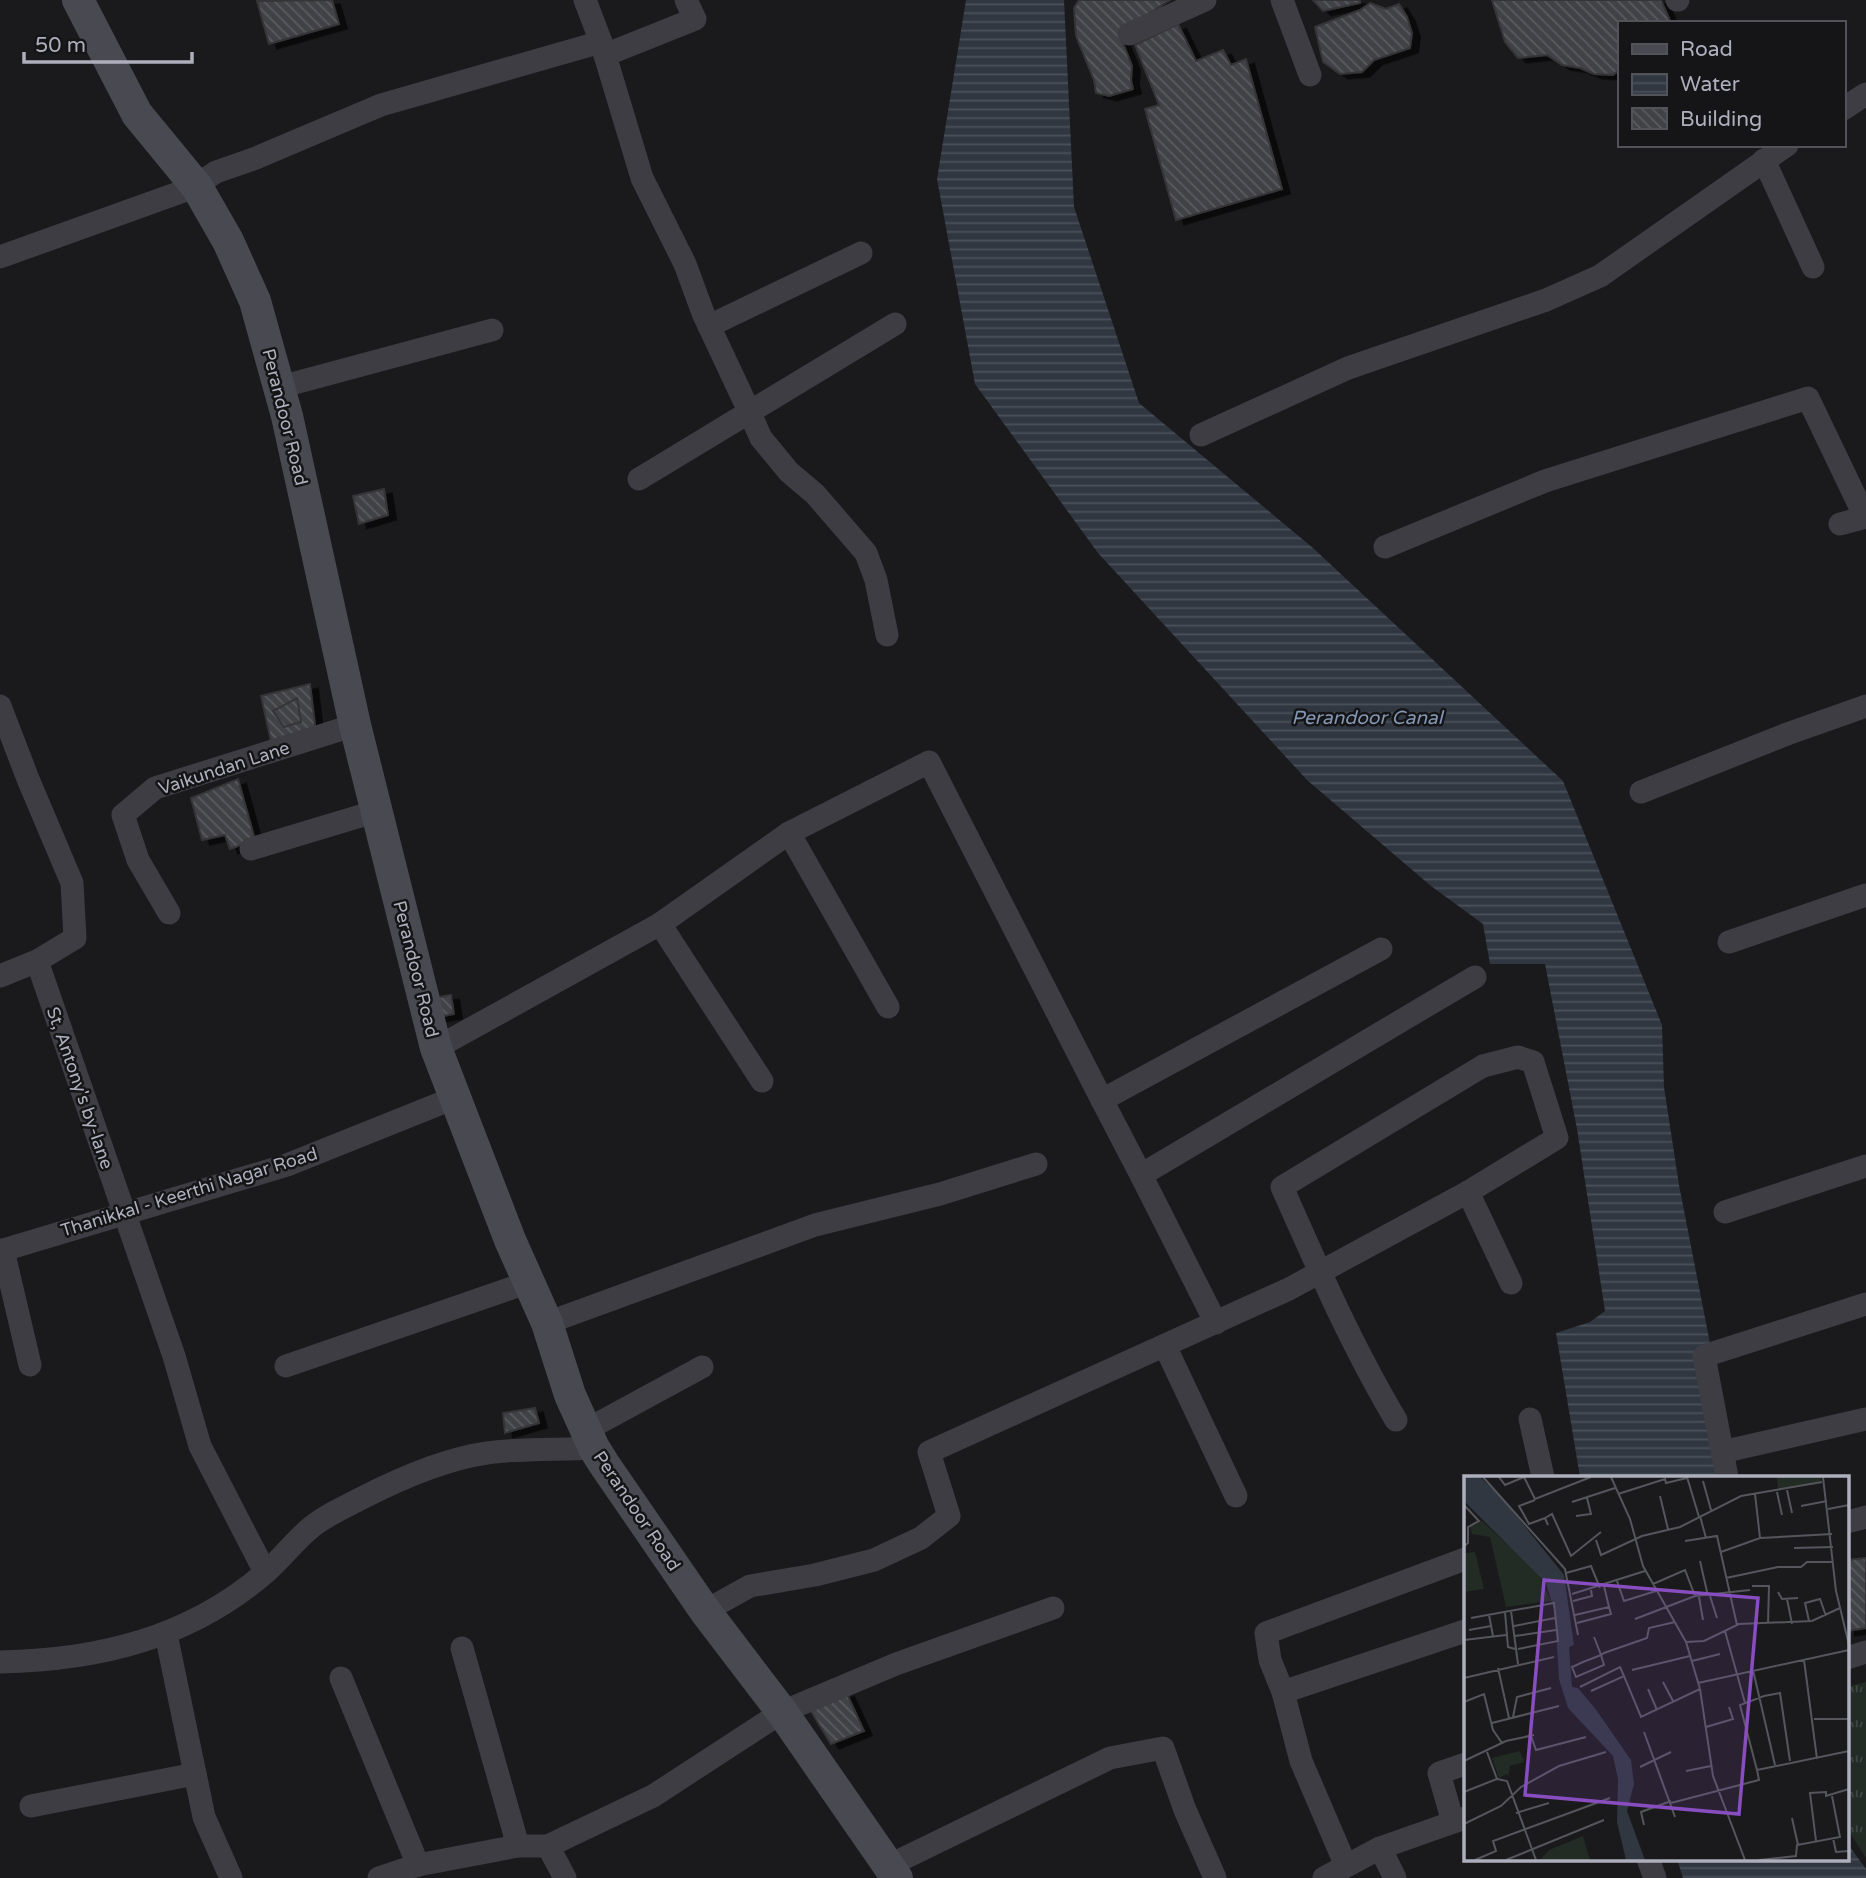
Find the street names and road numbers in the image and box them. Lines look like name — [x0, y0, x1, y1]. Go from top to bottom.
street label: Perandoor Road — [257, 346, 313, 488]
street label: Vaikundan Lane — [156, 736, 292, 800]
street label: Perandoor Road — [388, 898, 444, 1040]
street label: St, Antony's by-lane — [42, 1004, 118, 1172]
street label: Thanikkal - Keerthi Nagar Road — [58, 1142, 320, 1242]
street label: Perandoor Road — [589, 1447, 685, 1575]

